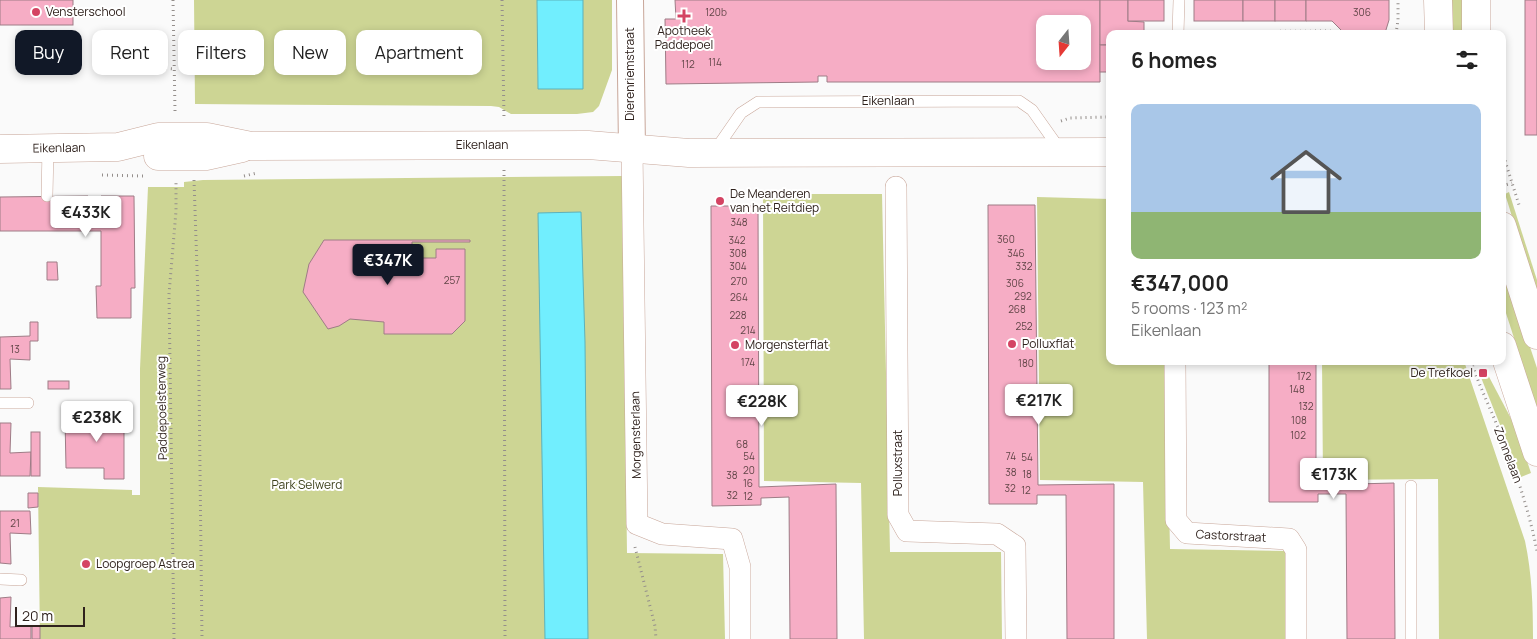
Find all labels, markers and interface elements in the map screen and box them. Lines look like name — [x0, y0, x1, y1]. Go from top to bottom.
place label: Vensterschool — [46, 3, 126, 20]
house number: 120b — [705, 5, 727, 19]
house number: 306 — [1353, 5, 1371, 19]
marker: Vensterschool — [30, 6, 42, 18]
marker: Apotheek Paddepoel — [678, 10, 690, 22]
north arrow — [1036, 15, 1091, 70]
map controls — [1036, 15, 1091, 70]
place label: Apotheek Paddepoel — [655, 22, 713, 53]
street label: Dierenriemstraat — [621, 27, 638, 121]
chip: Buy — [15, 30, 82, 75]
chip: Rent — [92, 30, 168, 75]
chip: Filters — [178, 30, 264, 75]
chip: New — [274, 30, 346, 75]
chip: Apartment — [356, 30, 482, 75]
text: 6 homes — [1131, 46, 1217, 74]
icon: filters — [1453, 46, 1481, 74]
house number: 114 — [708, 55, 722, 69]
house number: 112 — [681, 57, 695, 71]
street label: Eikenlaan — [862, 92, 914, 109]
street label: Eikenlaan — [456, 136, 508, 153]
icon: home — [1261, 137, 1351, 227]
street label: Eikenlaan — [32, 139, 85, 156]
place label: De Meanderen van het Reitdiep — [730, 185, 819, 216]
marker: De Meanderen van het Reitdiep — [714, 195, 726, 207]
pin: €433K — [51, 196, 121, 238]
text: €433K — [61, 201, 111, 223]
house number: 348 — [730, 215, 748, 229]
house number: 360 — [997, 232, 1015, 246]
house number: 342 — [728, 233, 746, 247]
pin: €347K — [353, 244, 423, 286]
house number: 308 — [729, 246, 747, 260]
house number: 346 — [1007, 246, 1025, 260]
text: €347K — [364, 249, 412, 271]
house number: 304 — [729, 259, 747, 273]
house number: 332 — [1016, 259, 1033, 273]
text: €347,000 — [1131, 269, 1229, 297]
house number: 257 — [444, 273, 460, 287]
house number: 270 — [731, 274, 747, 288]
house number: 306 — [1006, 276, 1024, 290]
house number: 292 — [1014, 289, 1032, 303]
house number: 264 — [730, 290, 748, 304]
text: 5 rooms · 123 m² — [1131, 297, 1247, 319]
house number: 268 — [1008, 302, 1026, 316]
house number: 228 — [729, 308, 747, 322]
house number: 252 — [1016, 319, 1033, 333]
text: Eikenlaan — [1131, 319, 1201, 341]
house number: 214 — [740, 323, 756, 337]
place label: Polluxflat — [1022, 335, 1075, 352]
place label: Morgensterflat — [745, 336, 829, 353]
marker: Polluxflat — [1006, 338, 1018, 350]
marker: Morgensterflat — [729, 339, 741, 351]
house number: 13 — [10, 342, 20, 356]
house number: 174 — [741, 355, 755, 369]
street label: Paddepoelsterweg — [152, 356, 171, 460]
house number: 180 — [1018, 356, 1034, 370]
place label: De Trefkoel — [1410, 364, 1473, 381]
marker: De Trefkoel — [1477, 367, 1489, 379]
house number: 172 — [1297, 369, 1312, 383]
house number: 148 — [1289, 382, 1305, 396]
pin: €228K — [727, 384, 797, 427]
pin: €217K — [1004, 384, 1074, 426]
text: €217K — [1016, 389, 1062, 411]
text: €228K — [737, 390, 787, 412]
street label: Morgensterlaan — [626, 391, 645, 479]
house number: 132 — [1298, 399, 1314, 413]
pin: €238K — [62, 400, 132, 443]
text: €238K — [72, 406, 122, 428]
house number: 108 — [1291, 413, 1307, 427]
street label: Zonnelaan — [1490, 424, 1527, 485]
house number: 102 — [1290, 428, 1306, 442]
street label: Polluxstraat — [889, 429, 906, 496]
house number: 68 — [736, 437, 748, 451]
house number: 54 — [743, 449, 755, 463]
house number: 74 — [1006, 449, 1016, 463]
house number: 54 — [1021, 450, 1033, 464]
pin: €173K — [1299, 458, 1369, 500]
house number: 20 — [743, 463, 755, 477]
text: €173K — [1311, 463, 1357, 485]
house number: 38 — [1005, 465, 1017, 479]
house number: 18 — [1022, 467, 1032, 481]
house number: 38 — [726, 468, 738, 482]
park label: Park Selwerd — [272, 476, 342, 493]
house number: 16 — [743, 476, 753, 490]
house number: 32 — [1004, 481, 1016, 495]
house number: 12 — [1021, 483, 1031, 497]
house number: 32 — [726, 488, 738, 502]
house number: 12 — [743, 489, 753, 503]
house number: 21 — [10, 516, 20, 530]
street label: Castorstraat — [1195, 525, 1267, 546]
place label: Loopgroep Astrea — [96, 555, 195, 572]
marker: Loopgroep Astrea — [80, 558, 92, 570]
scale bar — [15, 604, 85, 627]
text: 20 m — [22, 606, 53, 625]

